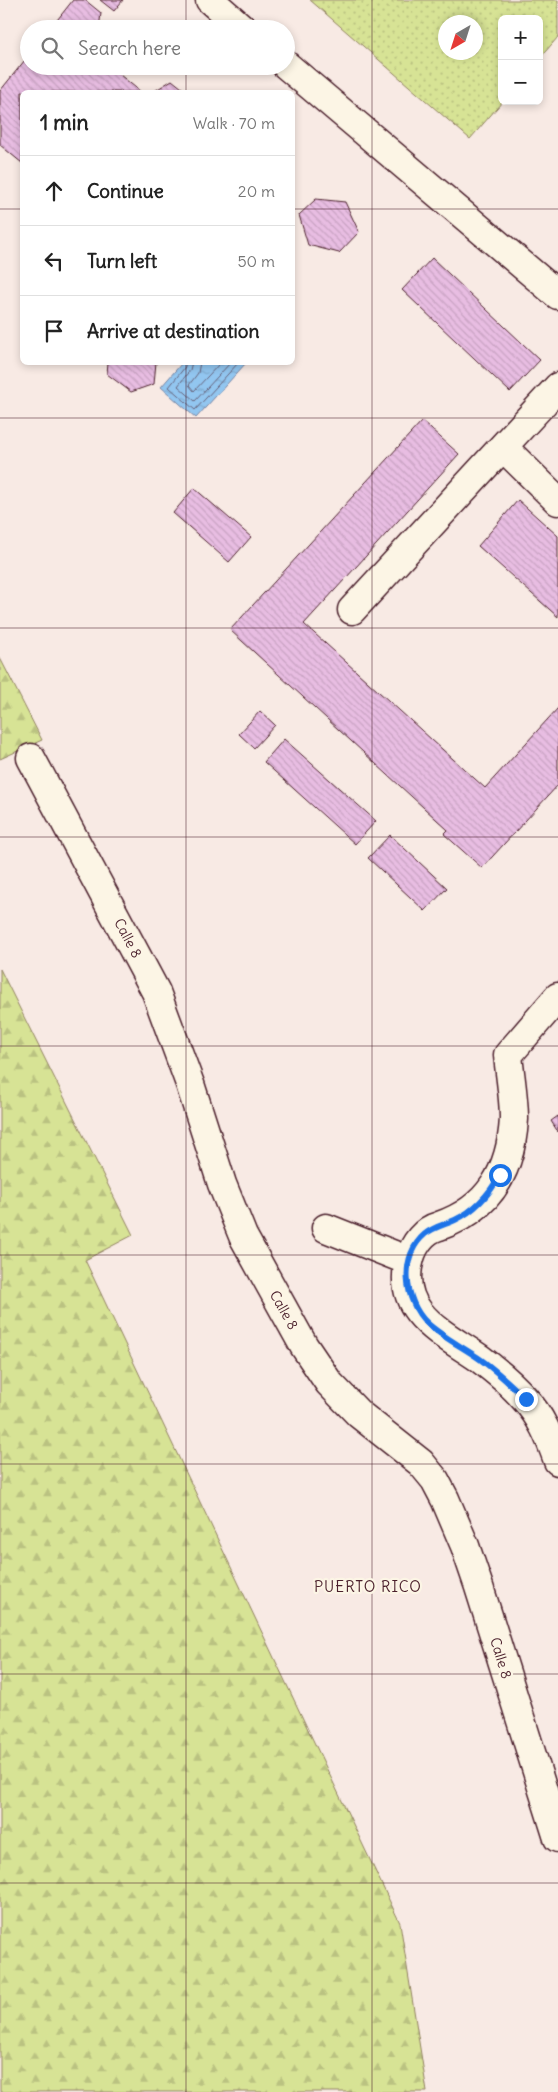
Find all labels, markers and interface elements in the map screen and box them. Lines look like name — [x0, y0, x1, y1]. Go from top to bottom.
north arrow — [438, 15, 483, 60]
map controls — [498, 15, 543, 105]
button: + — [498, 15, 543, 60]
search box — [20, 20, 295, 75]
icon: search — [38, 34, 66, 62]
text: Search here — [78, 36, 181, 60]
button: − — [498, 60, 543, 105]
text: 1 min — [40, 109, 89, 136]
text: Walk · 70 m — [193, 113, 275, 133]
icon: ahead — [40, 177, 68, 205]
text: Continue — [87, 179, 164, 203]
text: 20 m — [238, 181, 275, 201]
icon: left — [40, 247, 68, 275]
text: Turn left — [87, 249, 157, 273]
text: 50 m — [237, 251, 275, 271]
icon: arrive — [40, 317, 68, 345]
text: Arrive at destination — [87, 319, 260, 343]
street label: Calle 8 — [110, 915, 146, 961]
route start — [489, 1164, 512, 1187]
street label: Calle 8 — [266, 1287, 302, 1333]
route end — [515, 1388, 538, 1411]
district label: PUERTO RICO — [314, 1577, 422, 1596]
street label: Calle 8 — [486, 1635, 516, 1681]

